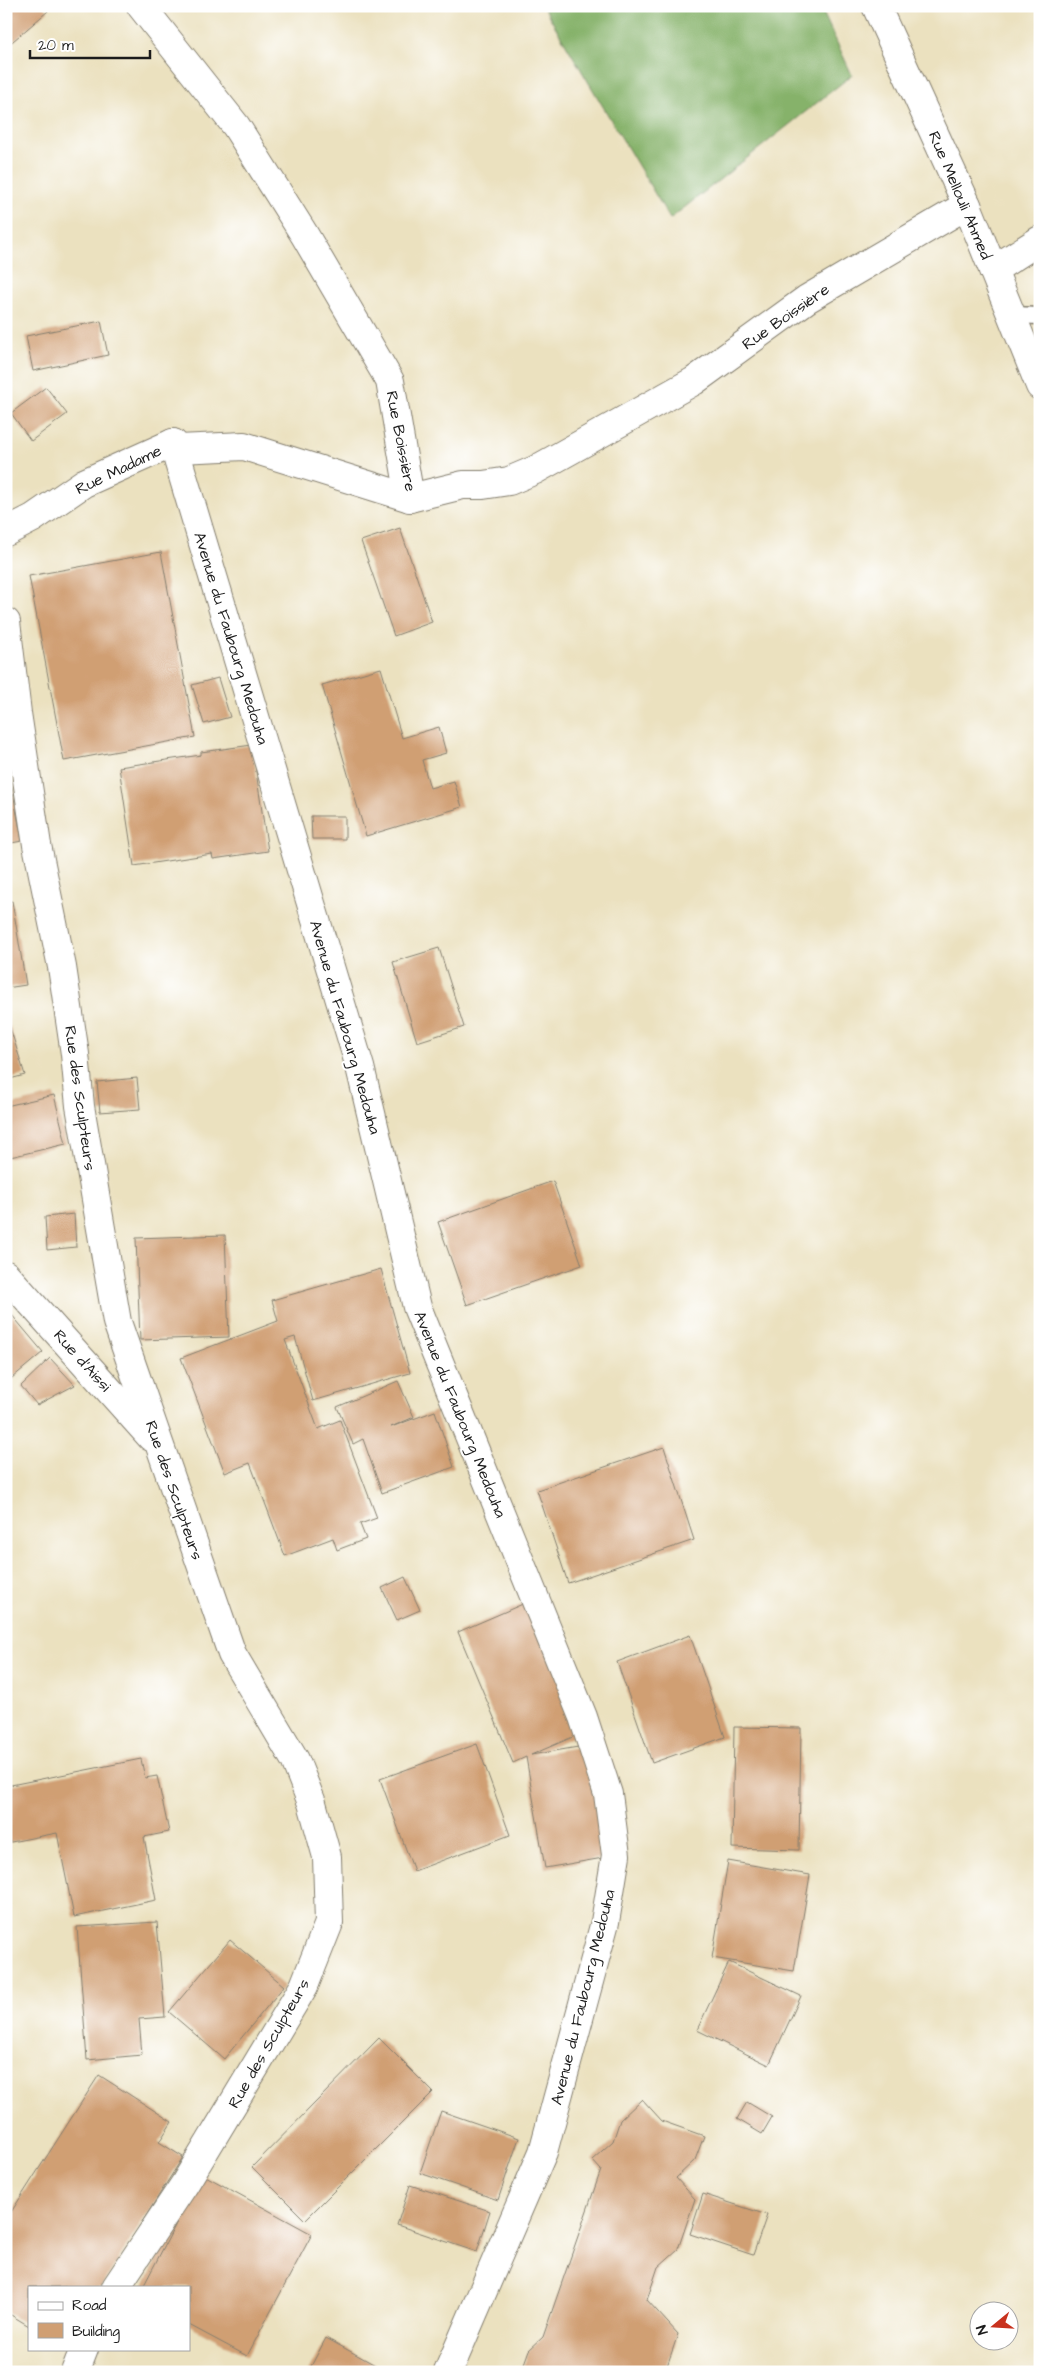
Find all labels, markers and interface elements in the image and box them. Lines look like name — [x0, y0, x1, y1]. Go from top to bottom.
scale bar — [30, 28, 150, 60]
text: 20 m — [38, 35, 74, 56]
street label: Rue Mellouli Ahmed — [923, 128, 997, 263]
street label: Rue Boissière — [737, 278, 834, 355]
street label: Rue Boissière — [380, 389, 422, 494]
street label: Rue Madame — [72, 439, 166, 500]
street label: Avenue du Faubourg Medouha — [187, 529, 274, 748]
street label: Avenue du Faubourg Medouha — [303, 918, 386, 1137]
street label: Rue des Sculpteurs — [59, 1024, 101, 1172]
street label: Avenue du Faubourg Medouha — [407, 1308, 512, 1521]
street label: Rue d'Aissi — [48, 1325, 116, 1397]
street label: Rue des Sculpteurs — [140, 1418, 208, 1563]
street label: Avenue du Faubourg Medouha — [546, 1887, 621, 2108]
street label: Rue des Sculpteurs — [223, 1975, 315, 2112]
legend — [28, 2286, 190, 2350]
text: Road — [72, 2295, 107, 2316]
north arrow — [968, 2300, 1018, 2350]
text: Building — [72, 2321, 120, 2343]
text: N — [972, 2322, 993, 2337]

